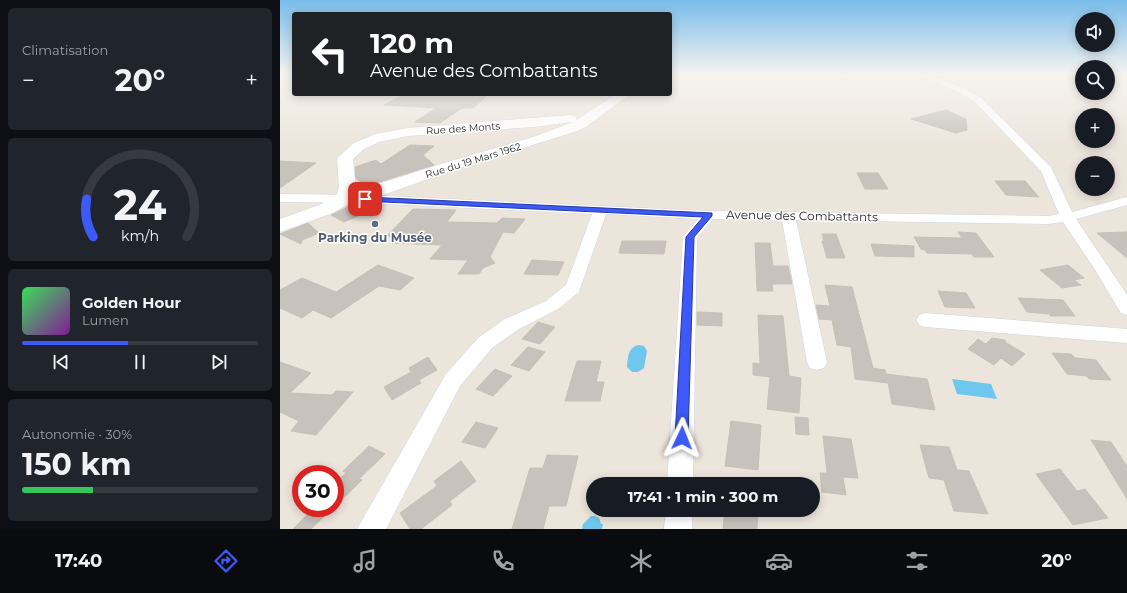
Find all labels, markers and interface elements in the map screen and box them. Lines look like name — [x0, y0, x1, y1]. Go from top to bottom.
map controls — [1075, 12, 1115, 196]
button: sound — [1075, 12, 1115, 52]
text: 120 m — [370, 26, 454, 60]
icon: left — [304, 28, 356, 80]
text: Climatisation — [22, 42, 108, 58]
text: Avenue des Combattants — [370, 60, 598, 82]
button: search — [1075, 60, 1115, 100]
text: 20° — [115, 62, 165, 99]
text: − — [22, 67, 35, 94]
text: + — [245, 67, 258, 94]
button: + — [1075, 108, 1115, 148]
street label: Rue des Monts — [425, 119, 501, 138]
street label: Rue du 19 Mars 1962 — [424, 140, 523, 181]
button: − — [1075, 156, 1115, 196]
text: 24 — [114, 180, 167, 230]
pin — [348, 182, 382, 216]
icon: arrive — [354, 188, 376, 210]
street label: Avenue des Combattants — [726, 207, 878, 224]
marker: Parking du Musée — [370, 219, 380, 229]
text: km/h — [121, 227, 159, 245]
place label: Parking du Musée — [318, 230, 432, 245]
text: Golden Hour — [82, 293, 181, 312]
text: Lumen — [82, 312, 129, 328]
icon: previous — [50, 351, 72, 373]
icon: pause — [129, 351, 151, 373]
icon: next — [208, 351, 230, 373]
position arrow — [661, 417, 703, 459]
text: Autonomie · 30% — [22, 426, 132, 442]
text: 150 km — [22, 446, 131, 483]
speed limit sign: 30 — [292, 465, 344, 517]
text: 17:41 · 1 min · 300 m — [628, 487, 778, 506]
icon: directions — [212, 547, 240, 575]
icon: music — [351, 547, 379, 575]
icon: phone — [489, 547, 517, 575]
icon: climate — [627, 547, 655, 575]
icon: car — [765, 547, 793, 575]
icon: filters — [903, 547, 931, 575]
text: 17:40 — [55, 550, 102, 572]
text: 20° — [1041, 550, 1072, 572]

